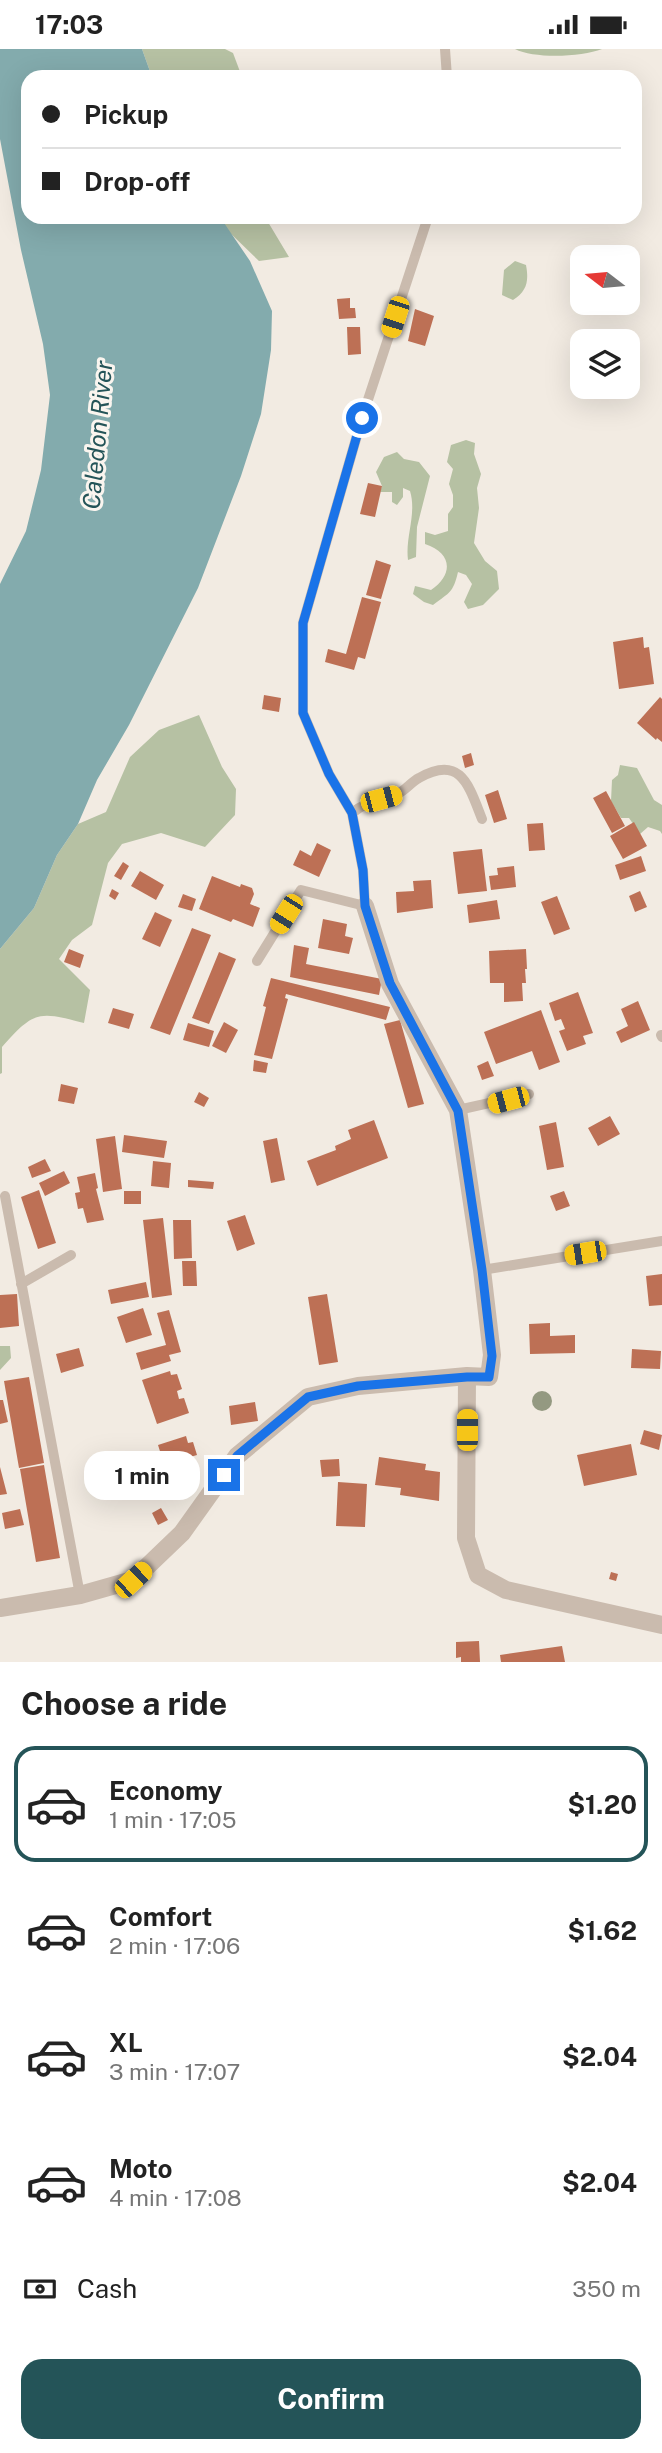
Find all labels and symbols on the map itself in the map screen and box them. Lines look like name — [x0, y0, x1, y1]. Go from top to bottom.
north arrow — [570, 245, 640, 315]
car — [379, 294, 412, 340]
water label: Caledon River — [77, 358, 118, 510]
route start — [346, 402, 378, 434]
car — [358, 783, 405, 815]
car — [266, 891, 307, 937]
car — [485, 1084, 532, 1116]
car — [563, 1239, 608, 1267]
car — [457, 1409, 478, 1451]
callout: 1 min — [84, 1451, 200, 1499]
route end — [208, 1459, 240, 1491]
car — [111, 1558, 156, 1602]

